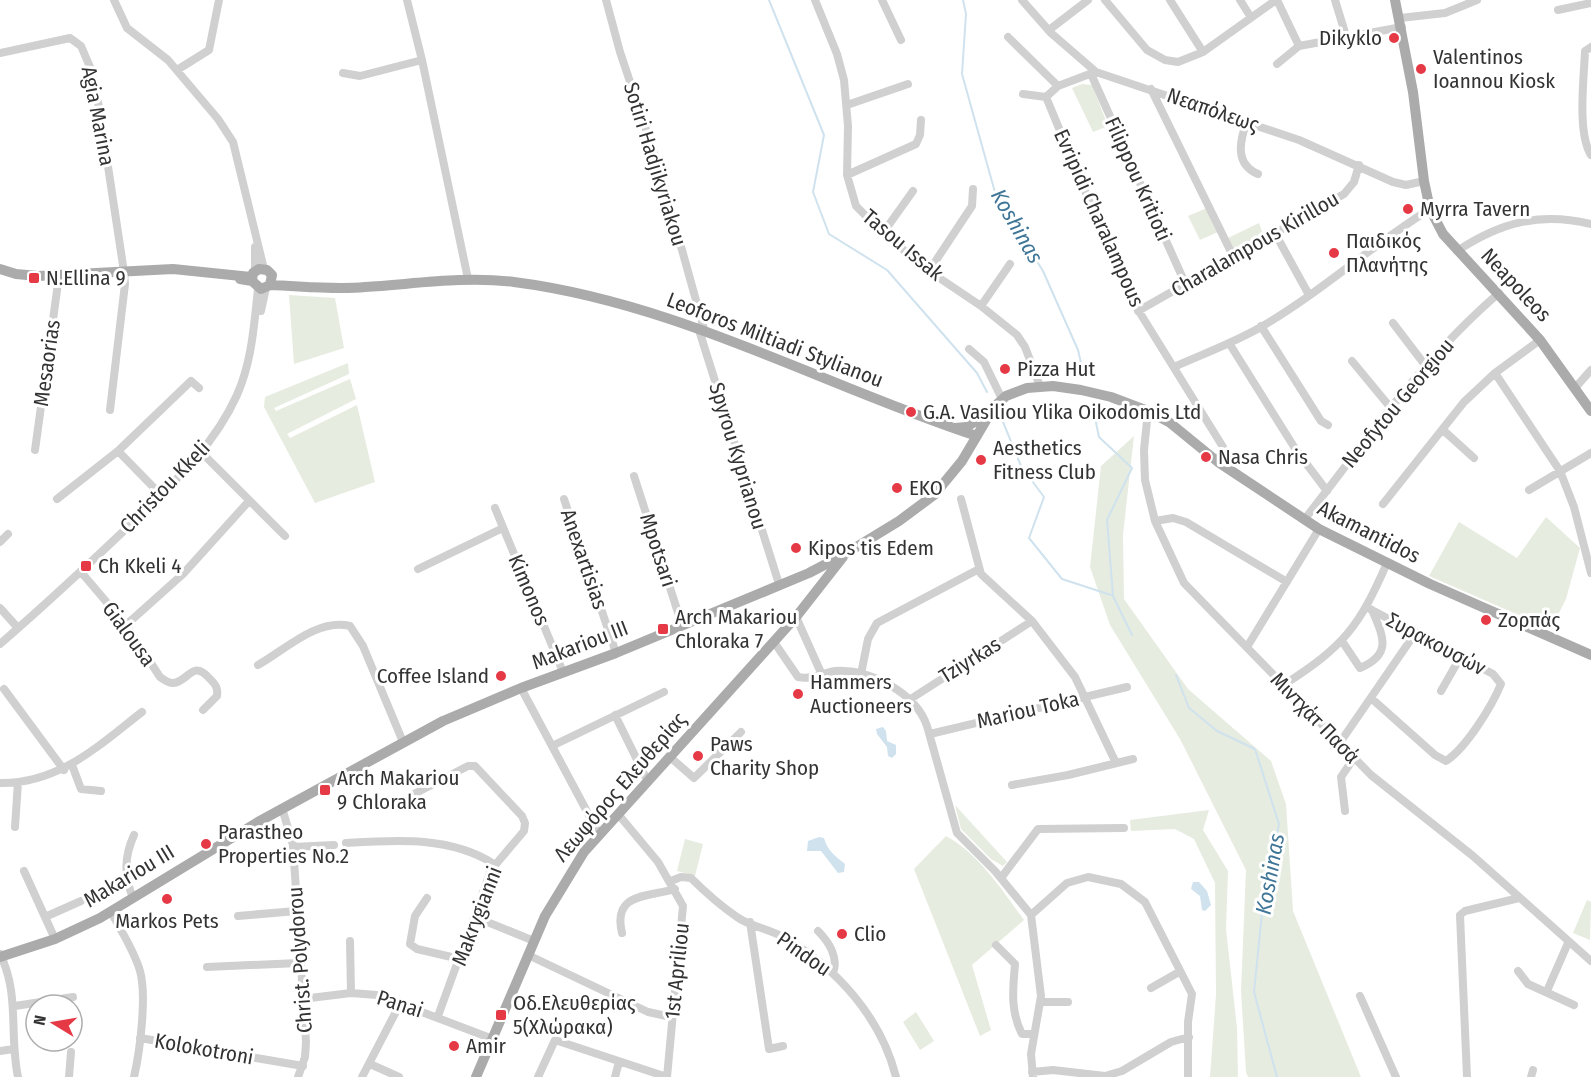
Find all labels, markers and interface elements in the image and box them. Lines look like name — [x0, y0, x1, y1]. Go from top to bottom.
place label: Dikyklo — [1319, 25, 1382, 51]
marker: Dikyklo — [1387, 31, 1401, 45]
place label: Valentinos Ioannou Kiosk — [1433, 44, 1555, 94]
marker: Valentinos Ioannou Kiosk — [1414, 62, 1428, 76]
street label: Agia Marina — [76, 64, 120, 168]
street label: Sotiri Hadjikyriakou — [618, 79, 692, 249]
street label: Νεαπόλεως — [1164, 82, 1262, 138]
street label: Filippou Kritioti — [1099, 113, 1177, 245]
street label: Evripidi Charalampous — [1048, 125, 1150, 311]
water label: Koshinas — [985, 184, 1049, 268]
street label: Charalampous Kirillou — [1166, 185, 1344, 303]
place label: Myrra Tavern — [1420, 196, 1530, 222]
marker: Myrra Tavern — [1401, 202, 1415, 216]
street label: Tasou Issak — [857, 204, 949, 287]
place label: Παιδικός Πλανήτης — [1346, 228, 1428, 278]
street label: Neapoleos — [1475, 243, 1557, 327]
marker: Παιδικός Πλανήτης — [1327, 246, 1341, 260]
place label: N.Ellina 9 — [46, 265, 126, 291]
marker: N.Ellina 9 — [27, 271, 41, 285]
street label: Leoforos Miltiadi Stylianou — [663, 287, 887, 393]
street label: Mesaorias — [28, 318, 66, 408]
street label: Neofytou Georgiou — [1336, 333, 1460, 473]
place label: Pizza Hut — [1017, 356, 1096, 382]
marker: Pizza Hut — [998, 362, 1012, 376]
street label: Spyrou Kyprianou — [703, 379, 773, 533]
place label: G.A. Vasiliou Ylika Oikodomis Ltd — [923, 399, 1201, 425]
marker: G.A. Vasiliou Ylika Oikodomis Ltd — [904, 405, 918, 419]
street label: Christou Kkeli — [114, 435, 216, 539]
place label: Aesthetics Fitness Club — [993, 435, 1096, 485]
place label: Nasa Chris — [1218, 444, 1308, 470]
marker: Nasa Chris — [1199, 450, 1213, 464]
marker: Aesthetics Fitness Club — [974, 453, 988, 467]
place label: EKO — [909, 475, 943, 501]
marker: EKO — [890, 481, 904, 495]
street label: Akamantidos — [1313, 495, 1425, 569]
street label: Anexartisias — [555, 505, 613, 613]
street label: Mpotsari — [634, 510, 682, 590]
place label: Kipos tis Edem — [808, 535, 934, 561]
marker: Kipos tis Edem — [789, 541, 803, 555]
street label: Kimonos — [502, 551, 556, 629]
place label: Ch Kkeli 4 — [98, 553, 181, 579]
marker: Ch Kkeli 4 — [79, 559, 93, 573]
street label: Gialousa — [97, 596, 161, 672]
place label: Arch Makariou Chloraka 7 — [675, 604, 797, 654]
street label: Συρακουσών — [1382, 607, 1490, 681]
place label: Ζορπάς — [1498, 607, 1560, 633]
marker: Ζορπάς — [1479, 613, 1493, 627]
street label: Makariou III — [528, 615, 632, 675]
marker: Arch Makariou Chloraka 7 — [656, 622, 670, 636]
street label: Tziyrkas — [934, 631, 1006, 689]
place label: Coffee Island — [377, 663, 489, 689]
street label: Μιντχάτ Πασά — [1265, 667, 1365, 769]
marker: Coffee Island — [494, 669, 508, 683]
place label: Hammers Auctioneers — [810, 669, 912, 719]
street label: Mariou Toka — [974, 686, 1082, 734]
marker: Hammers Auctioneers — [791, 687, 805, 701]
street label: Λεωφόρος Ελευθερίας — [548, 707, 692, 867]
place label: Paws Charity Shop — [710, 731, 819, 781]
marker: Paws Charity Shop — [691, 749, 705, 763]
place label: Arch Makariou 9 Chloraka — [337, 765, 459, 815]
marker: Arch Makariou 9 Chloraka — [318, 783, 332, 797]
place label: Parastheo Properties No.2 — [218, 819, 349, 869]
water label: Koshinas — [1250, 832, 1290, 916]
marker: Parastheo Properties No.2 — [199, 837, 213, 851]
street label: Makariou III — [79, 839, 179, 913]
street label: Makrygianni — [446, 863, 508, 969]
street label: Christ. Polydorou — [282, 886, 318, 1034]
marker: Markos Pets — [160, 892, 174, 906]
place label: Markos Pets — [115, 908, 219, 934]
place label: Clio — [854, 921, 886, 947]
street label: 1st Apriliou — [659, 922, 695, 1020]
street label: Pindou — [772, 926, 836, 982]
marker: Clio — [835, 927, 849, 941]
street label: Panai — [374, 984, 426, 1024]
place label: Οδ.Ελευθερίας 5(Χλώρακα) — [513, 990, 636, 1040]
north arrow — [24, 993, 84, 1053]
marker: Οδ.Ελευθερίας 5(Χλώρακα) — [494, 1008, 508, 1022]
text: N — [30, 1014, 50, 1027]
street label: Kolokotroni — [152, 1028, 256, 1070]
place label: Amir — [466, 1033, 506, 1059]
marker: Amir — [447, 1039, 461, 1053]

